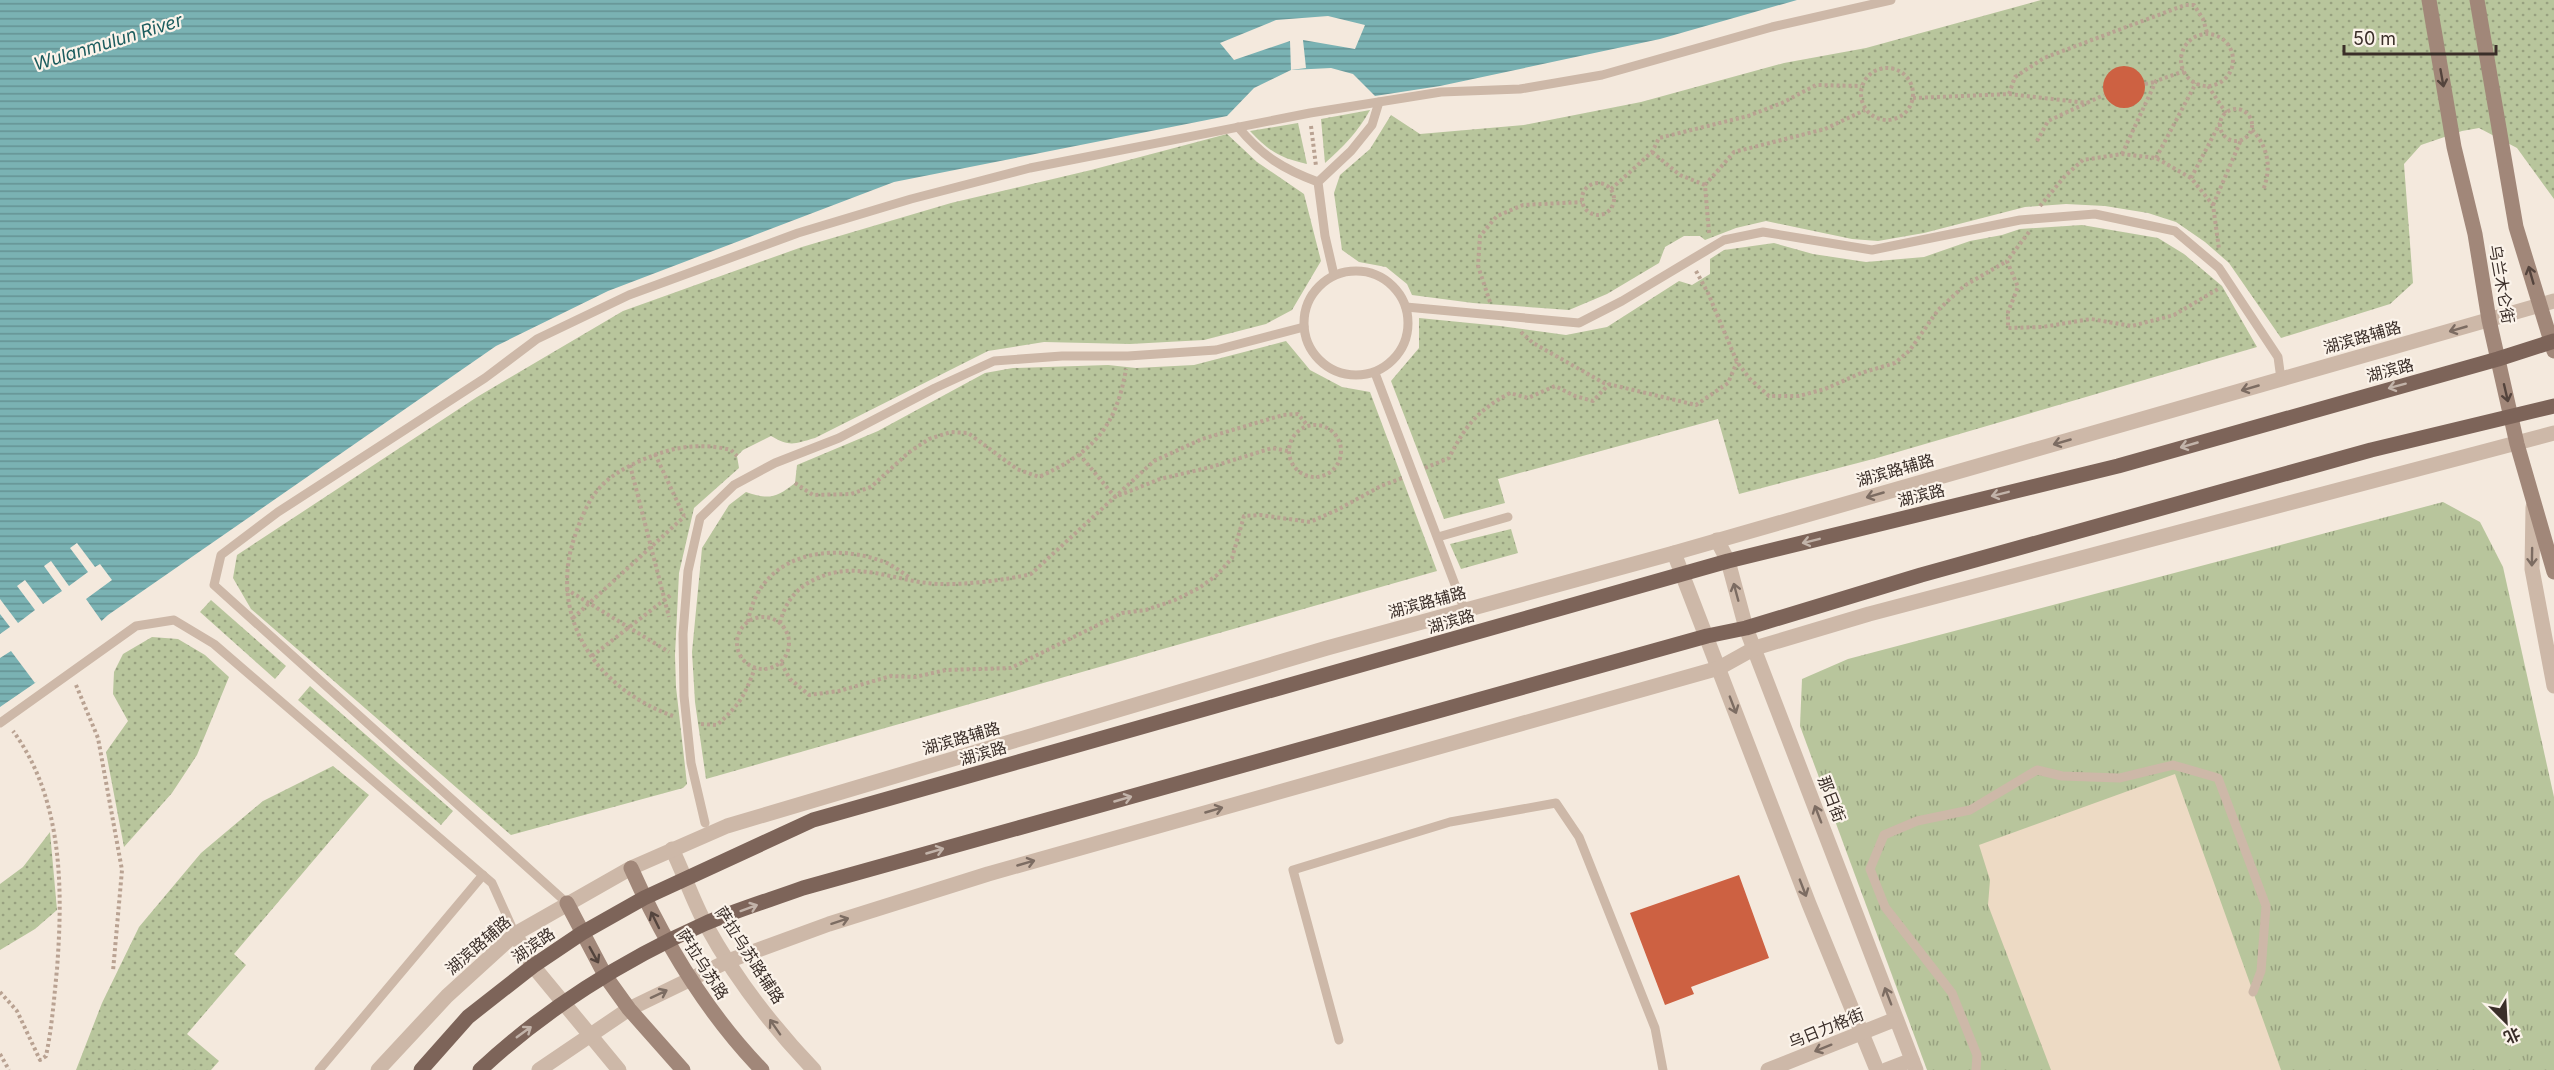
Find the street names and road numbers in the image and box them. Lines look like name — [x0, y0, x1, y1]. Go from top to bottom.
street label: 乌兰木仑街 — [2485, 243, 2519, 325]
street label: 湖滨路辅路 — [2321, 316, 2403, 358]
street label: 湖滨路 — [2364, 354, 2416, 386]
street label: 湖滨路辅路 — [1854, 449, 1936, 491]
street label: 湖滨路 — [1895, 479, 1947, 511]
street label: 湖滨路辅路 — [1386, 582, 1468, 622]
street label: 湖滨路 — [1425, 605, 1477, 637]
street label: 湖滨路辅路 — [920, 718, 1002, 758]
street label: 湖滨路 — [957, 737, 1009, 769]
street label: 那日街 — [1814, 773, 1850, 825]
street label: 萨拉乌苏路辅路 — [711, 903, 789, 1007]
street label: 湖滨路辅路 — [441, 911, 515, 979]
street label: 湖滨路 — [508, 923, 558, 967]
street label: 萨拉乌苏路 — [673, 925, 733, 1003]
street label: 乌日力格街 — [1785, 1004, 1867, 1052]

